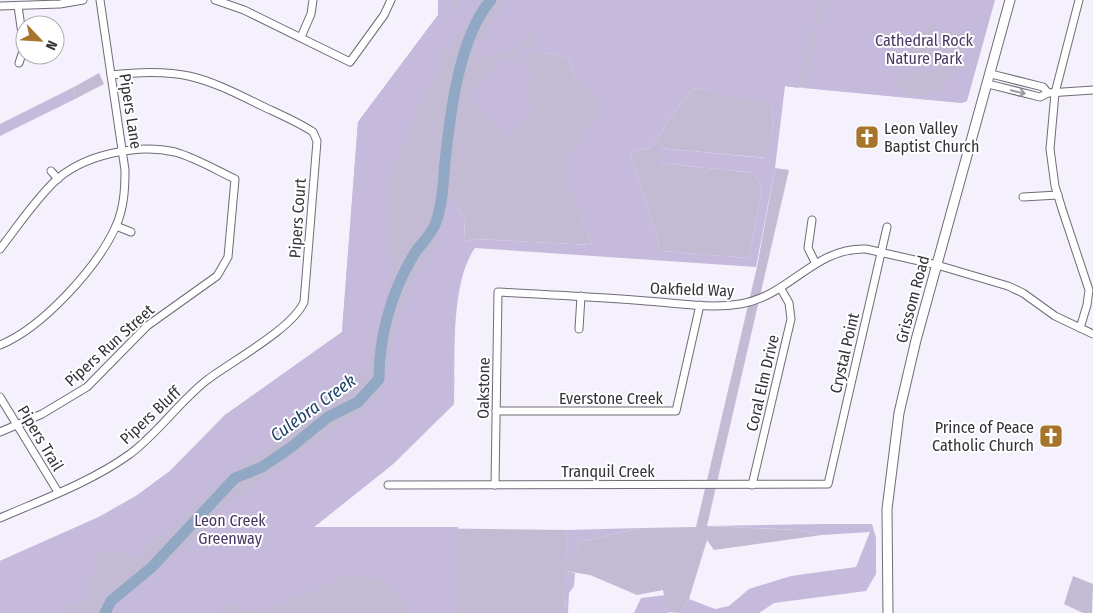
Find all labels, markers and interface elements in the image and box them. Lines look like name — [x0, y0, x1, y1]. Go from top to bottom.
north arrow — [15, 15, 65, 65]
park label: Cathedral Rock Nature Park — [875, 31, 973, 68]
text: N — [42, 38, 61, 53]
street label: Pipers Lane — [115, 72, 146, 150]
one-way arrow — [1010, 88, 1026, 97]
place label: Leon Valley Baptist Church — [884, 119, 979, 156]
church icon: Leon Valley Baptist Church — [854, 124, 880, 150]
street label: Pipers Court — [285, 177, 310, 259]
street label: Grissom Road — [892, 253, 933, 345]
street label: Oakfield Way — [650, 279, 735, 300]
street label: Pipers Run Street — [61, 300, 158, 390]
street label: Crystal Point — [826, 310, 863, 395]
street label: Coral Elm Drive — [742, 333, 783, 433]
street label: Oakstone — [473, 357, 494, 419]
water label: Culebra Creek — [266, 370, 360, 446]
street label: Pipers Bluff — [116, 382, 185, 448]
street label: Everstone Creek — [559, 389, 664, 408]
street label: Pipers Trail — [14, 402, 67, 474]
place label: Prince of Peace Catholic Church — [932, 418, 1034, 455]
church icon: Prince of Peace Catholic Church — [1038, 423, 1064, 449]
street label: Tranquil Creek — [561, 462, 655, 481]
park label: Leon Creek Greenway — [194, 511, 266, 548]

